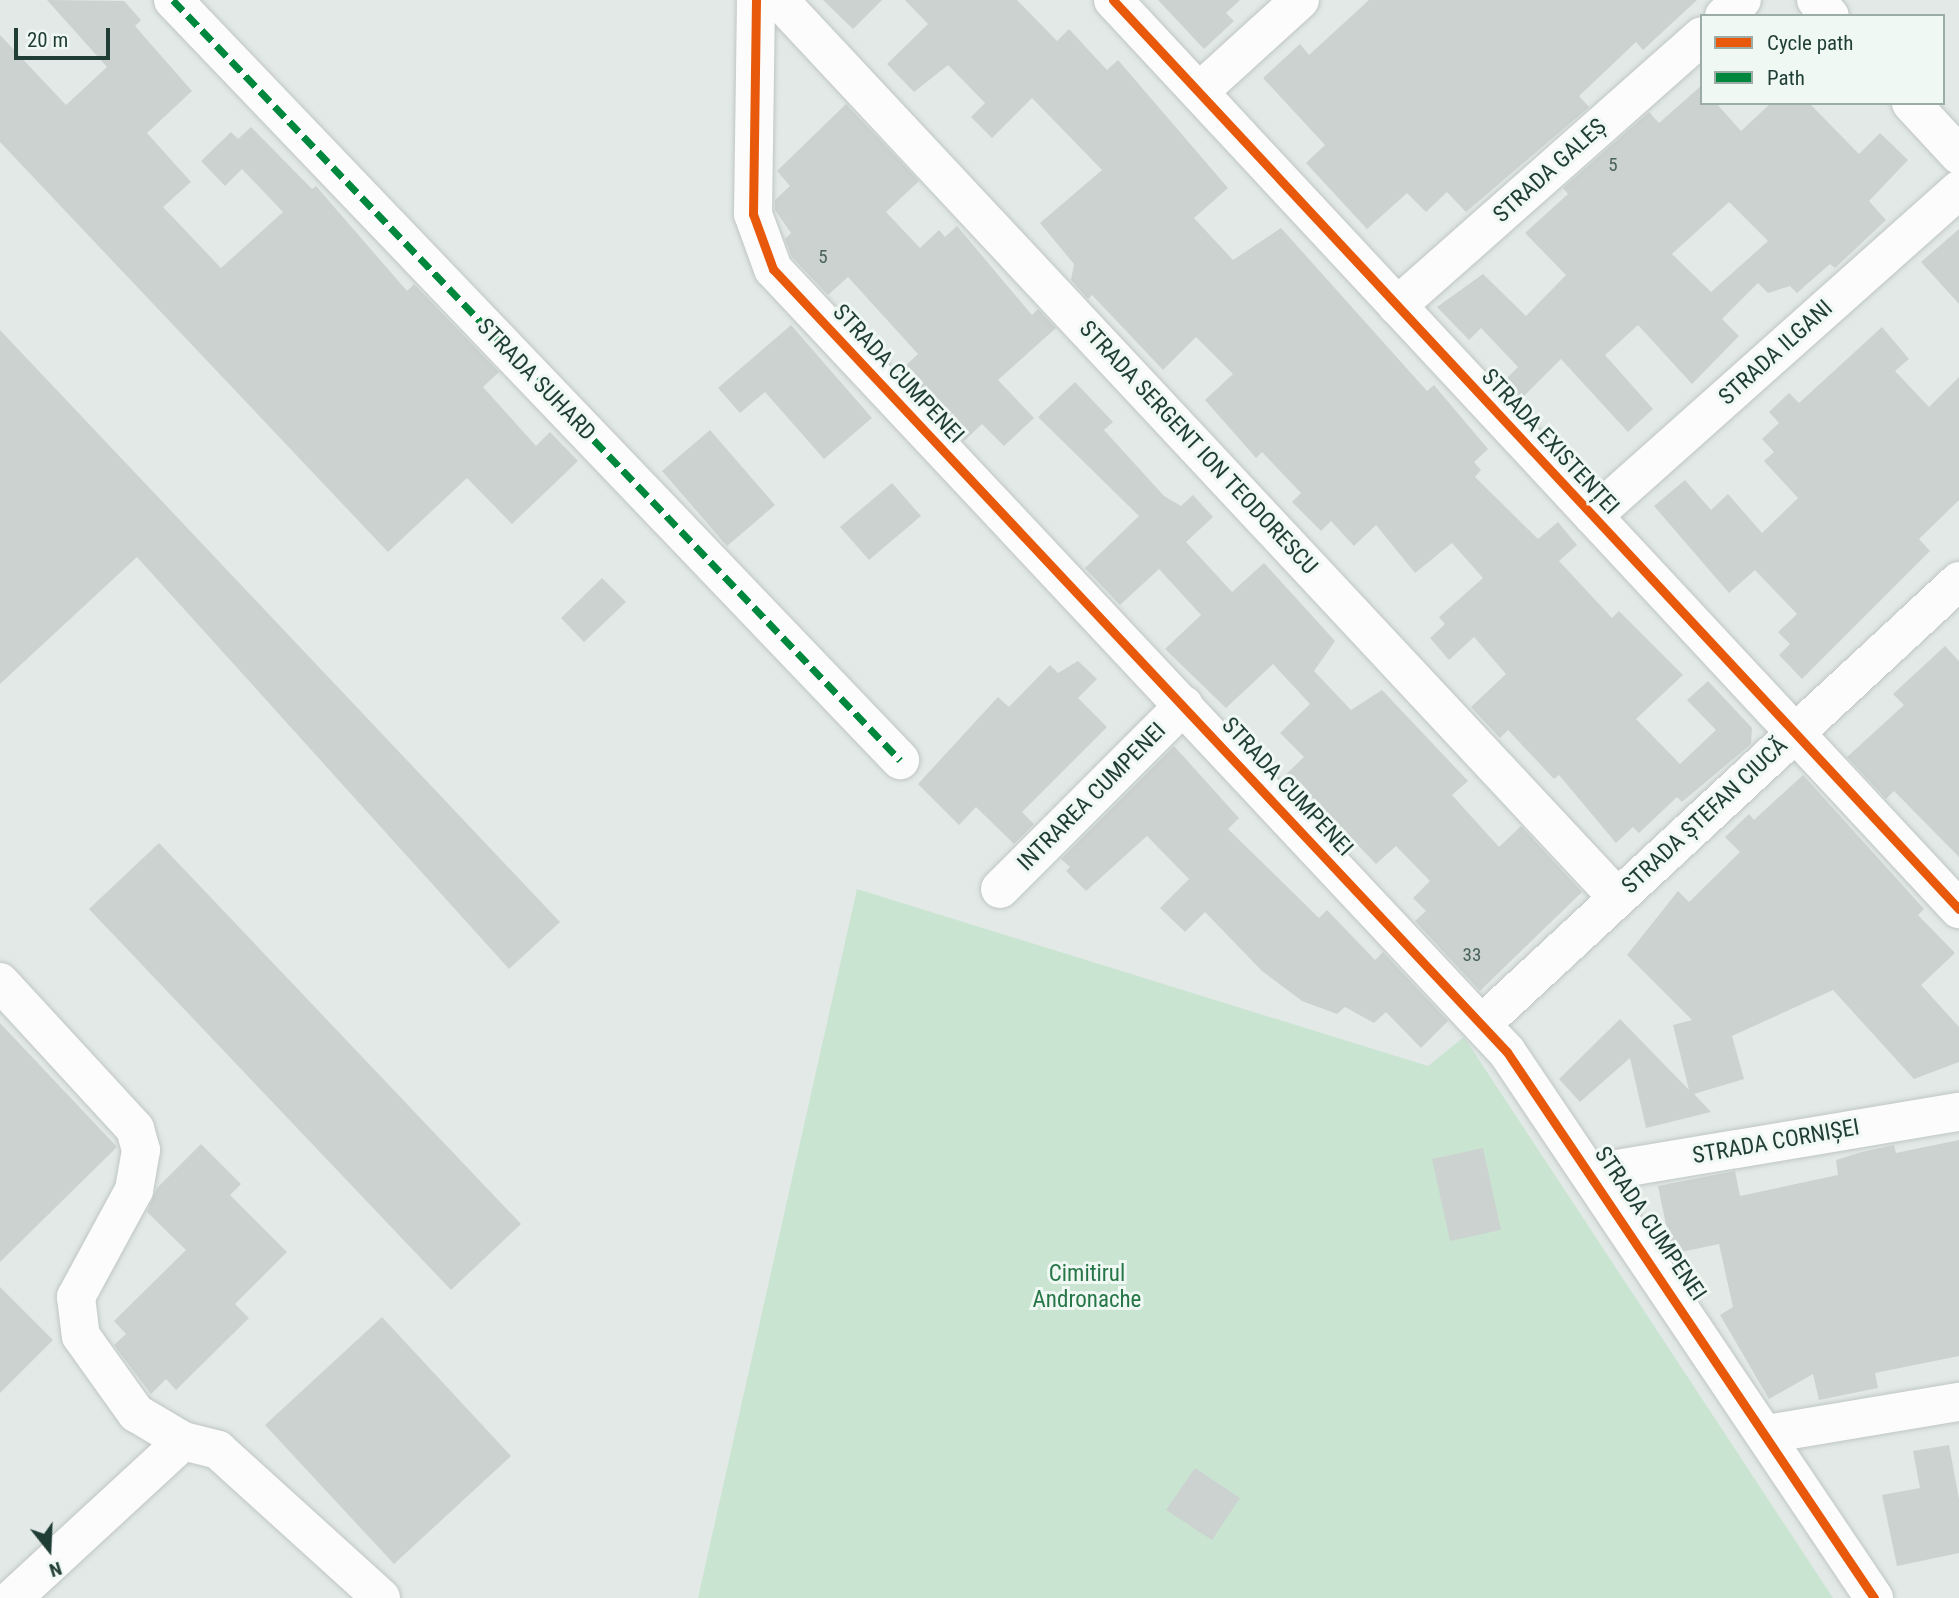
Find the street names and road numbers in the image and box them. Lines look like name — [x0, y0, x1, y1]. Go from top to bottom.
street label: STRADA GALEȘ — [1488, 113, 1612, 229]
street label: STRADA ILGANI — [1713, 295, 1839, 411]
street label: STRADA CUMPENEI — [827, 299, 969, 449]
street label: STRADA SUHARD — [471, 313, 601, 447]
street label: STRADA SERGENT ION TEODORESCU — [1073, 315, 1323, 581]
street label: STRADA EXISTENȚEI — [1475, 363, 1625, 521]
street label: STRADA CUMPENEI — [1216, 712, 1358, 862]
street label: INTRAREA CUMPENEI — [1012, 717, 1172, 877]
street label: STRADA ȘTEFAN CIUCĂ — [1617, 732, 1793, 900]
street label: STRADA CORNIȘEI — [1690, 1114, 1862, 1170]
street label: STRADA CUMPENEI — [1588, 1142, 1712, 1306]

